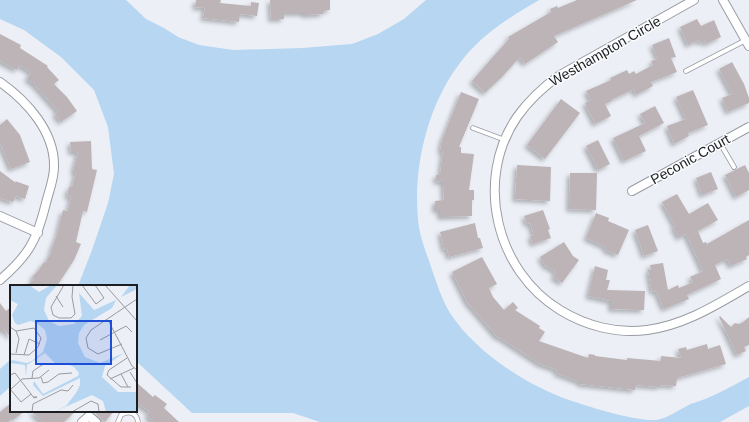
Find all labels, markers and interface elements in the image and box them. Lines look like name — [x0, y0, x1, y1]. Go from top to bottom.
street label: Westhampton Circle — [547, 13, 664, 89]
street label: Peconic Court — [648, 131, 732, 187]
inset map — [10, 285, 137, 412]

